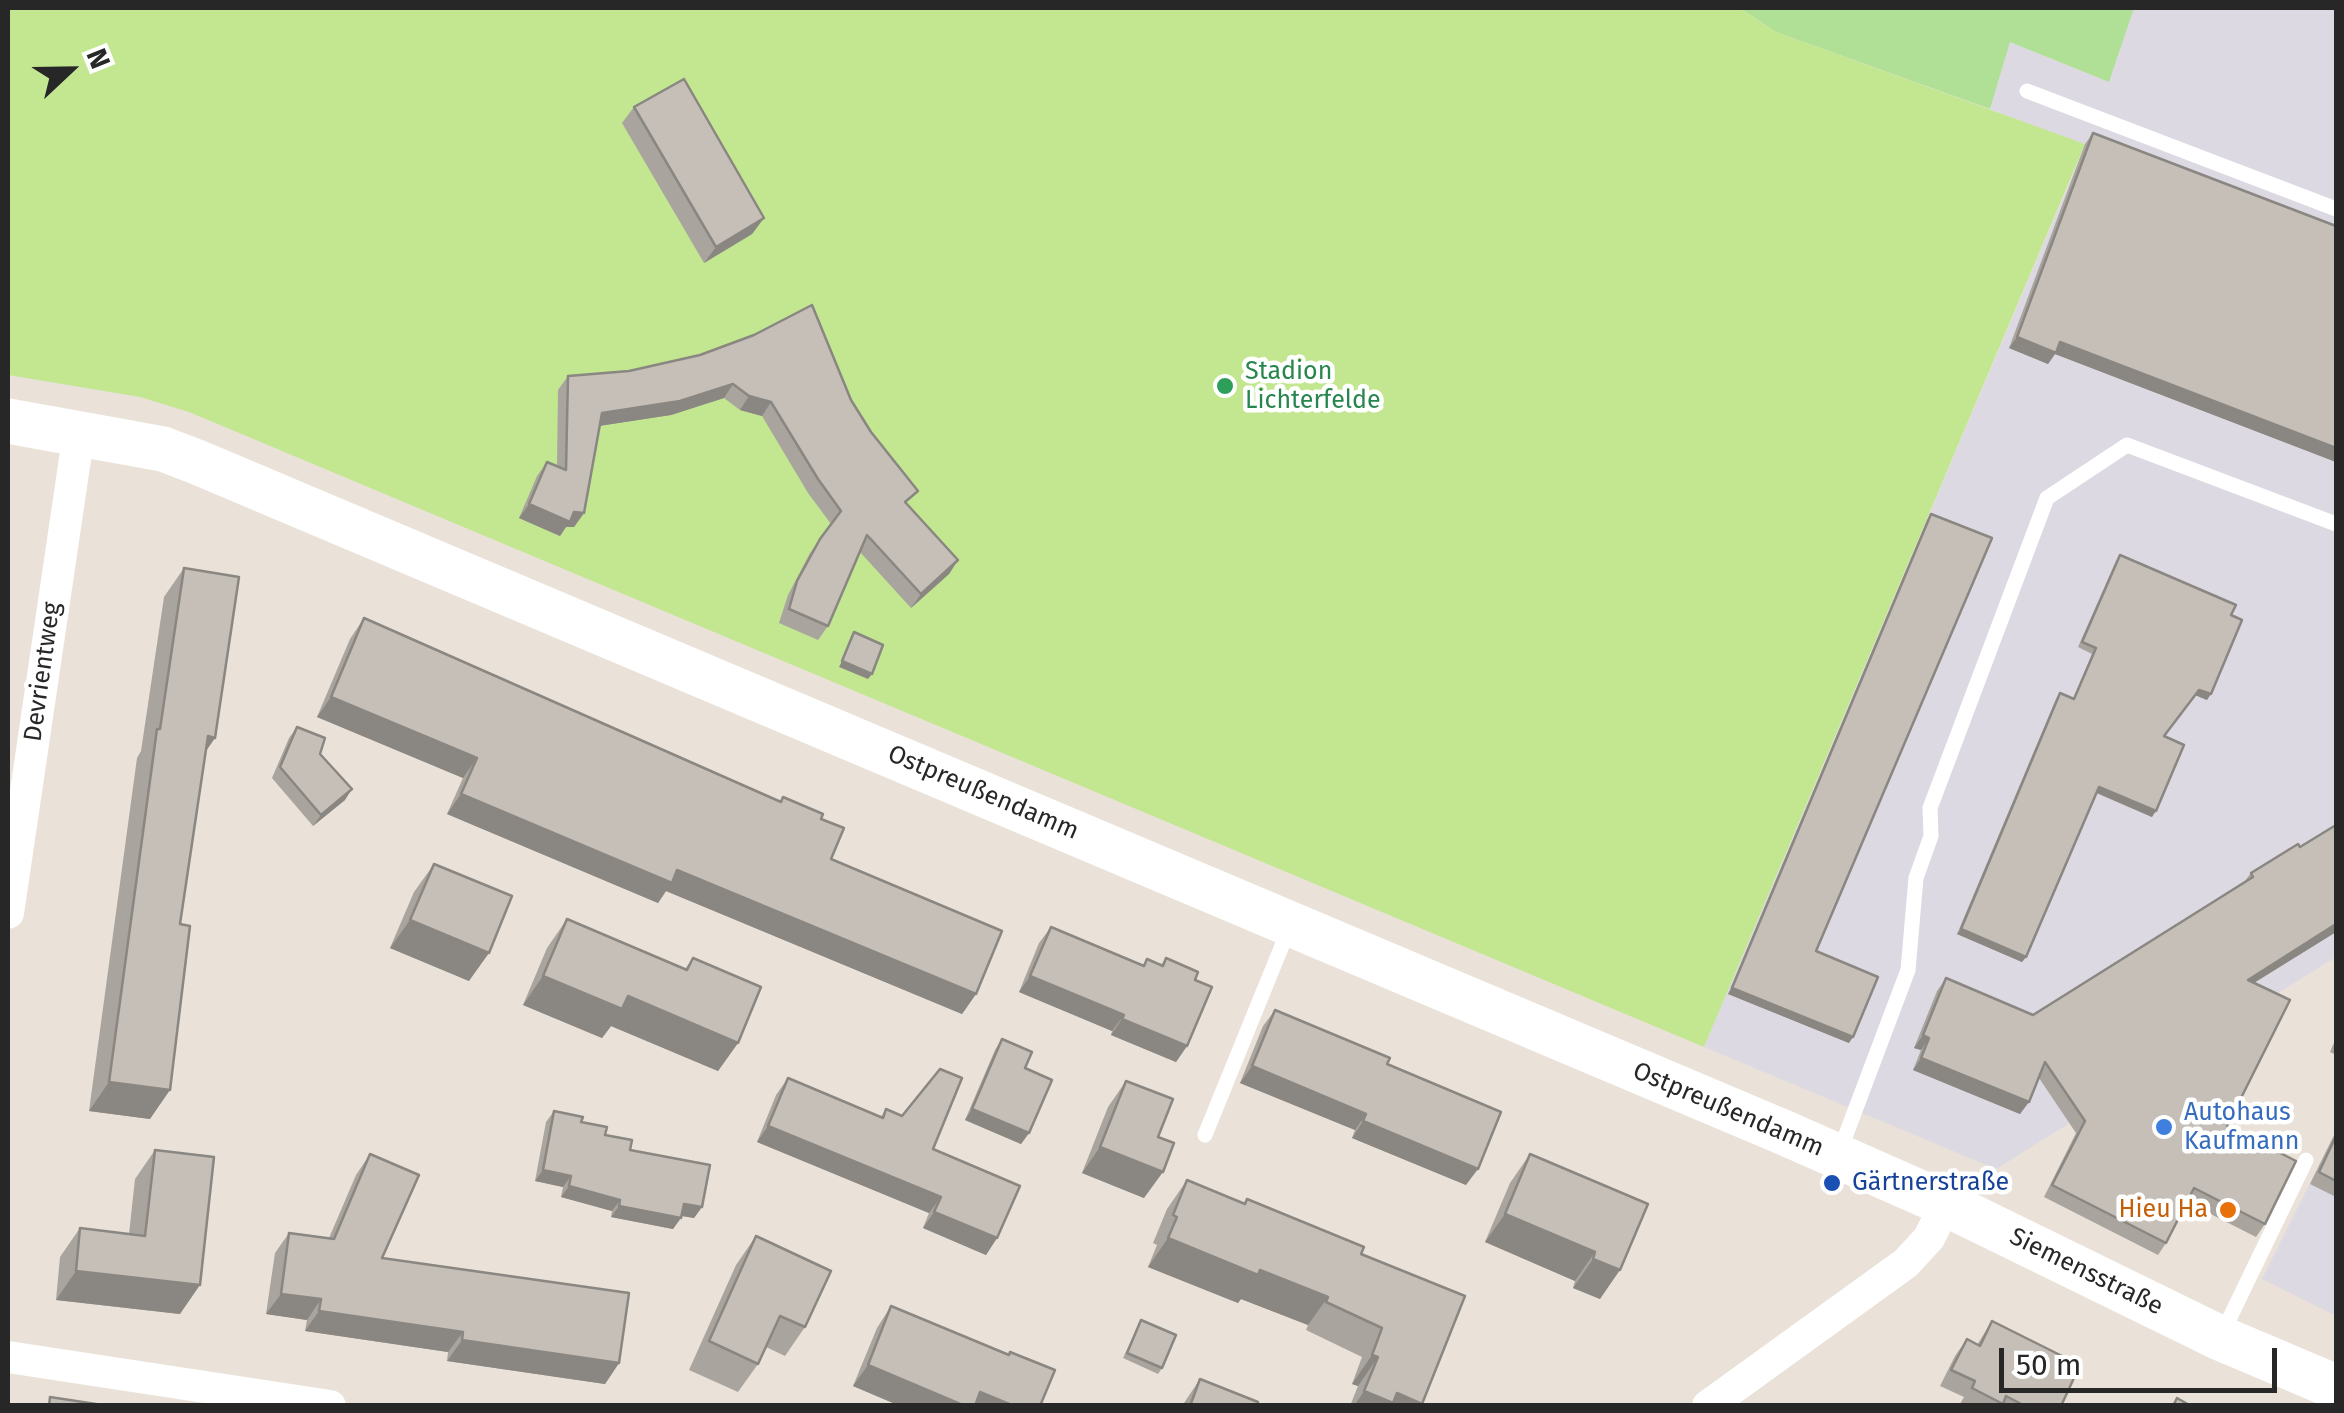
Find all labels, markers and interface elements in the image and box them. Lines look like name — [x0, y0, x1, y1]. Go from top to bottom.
north arrow — [20, 20, 120, 120]
text: N — [79, 44, 117, 73]
place label: Stadion Lichterfelde — [1245, 357, 1381, 416]
marker: Stadion Lichterfelde — [1214, 375, 1236, 397]
street label: Devrientweg — [18, 600, 68, 744]
street label: Ostpreußendamm — [883, 739, 1083, 847]
street label: Ostpreußendamm — [1628, 1056, 1828, 1164]
place label: Autohaus Kaufmann — [2184, 1098, 2299, 1157]
marker: Autohaus Kaufmann — [2153, 1116, 2175, 1138]
place label: Gärtnerstraße — [1852, 1168, 2009, 1198]
marker: Gärtnerstraße — [1821, 1172, 1843, 1194]
place label: Hieu Ha — [2119, 1195, 2208, 1225]
marker: Hieu Ha — [2217, 1199, 2239, 1221]
street label: Siemensstraße — [2004, 1222, 2168, 1322]
scale bar — [2004, 1328, 2282, 1390]
text: 50 m — [2016, 1347, 2081, 1383]

